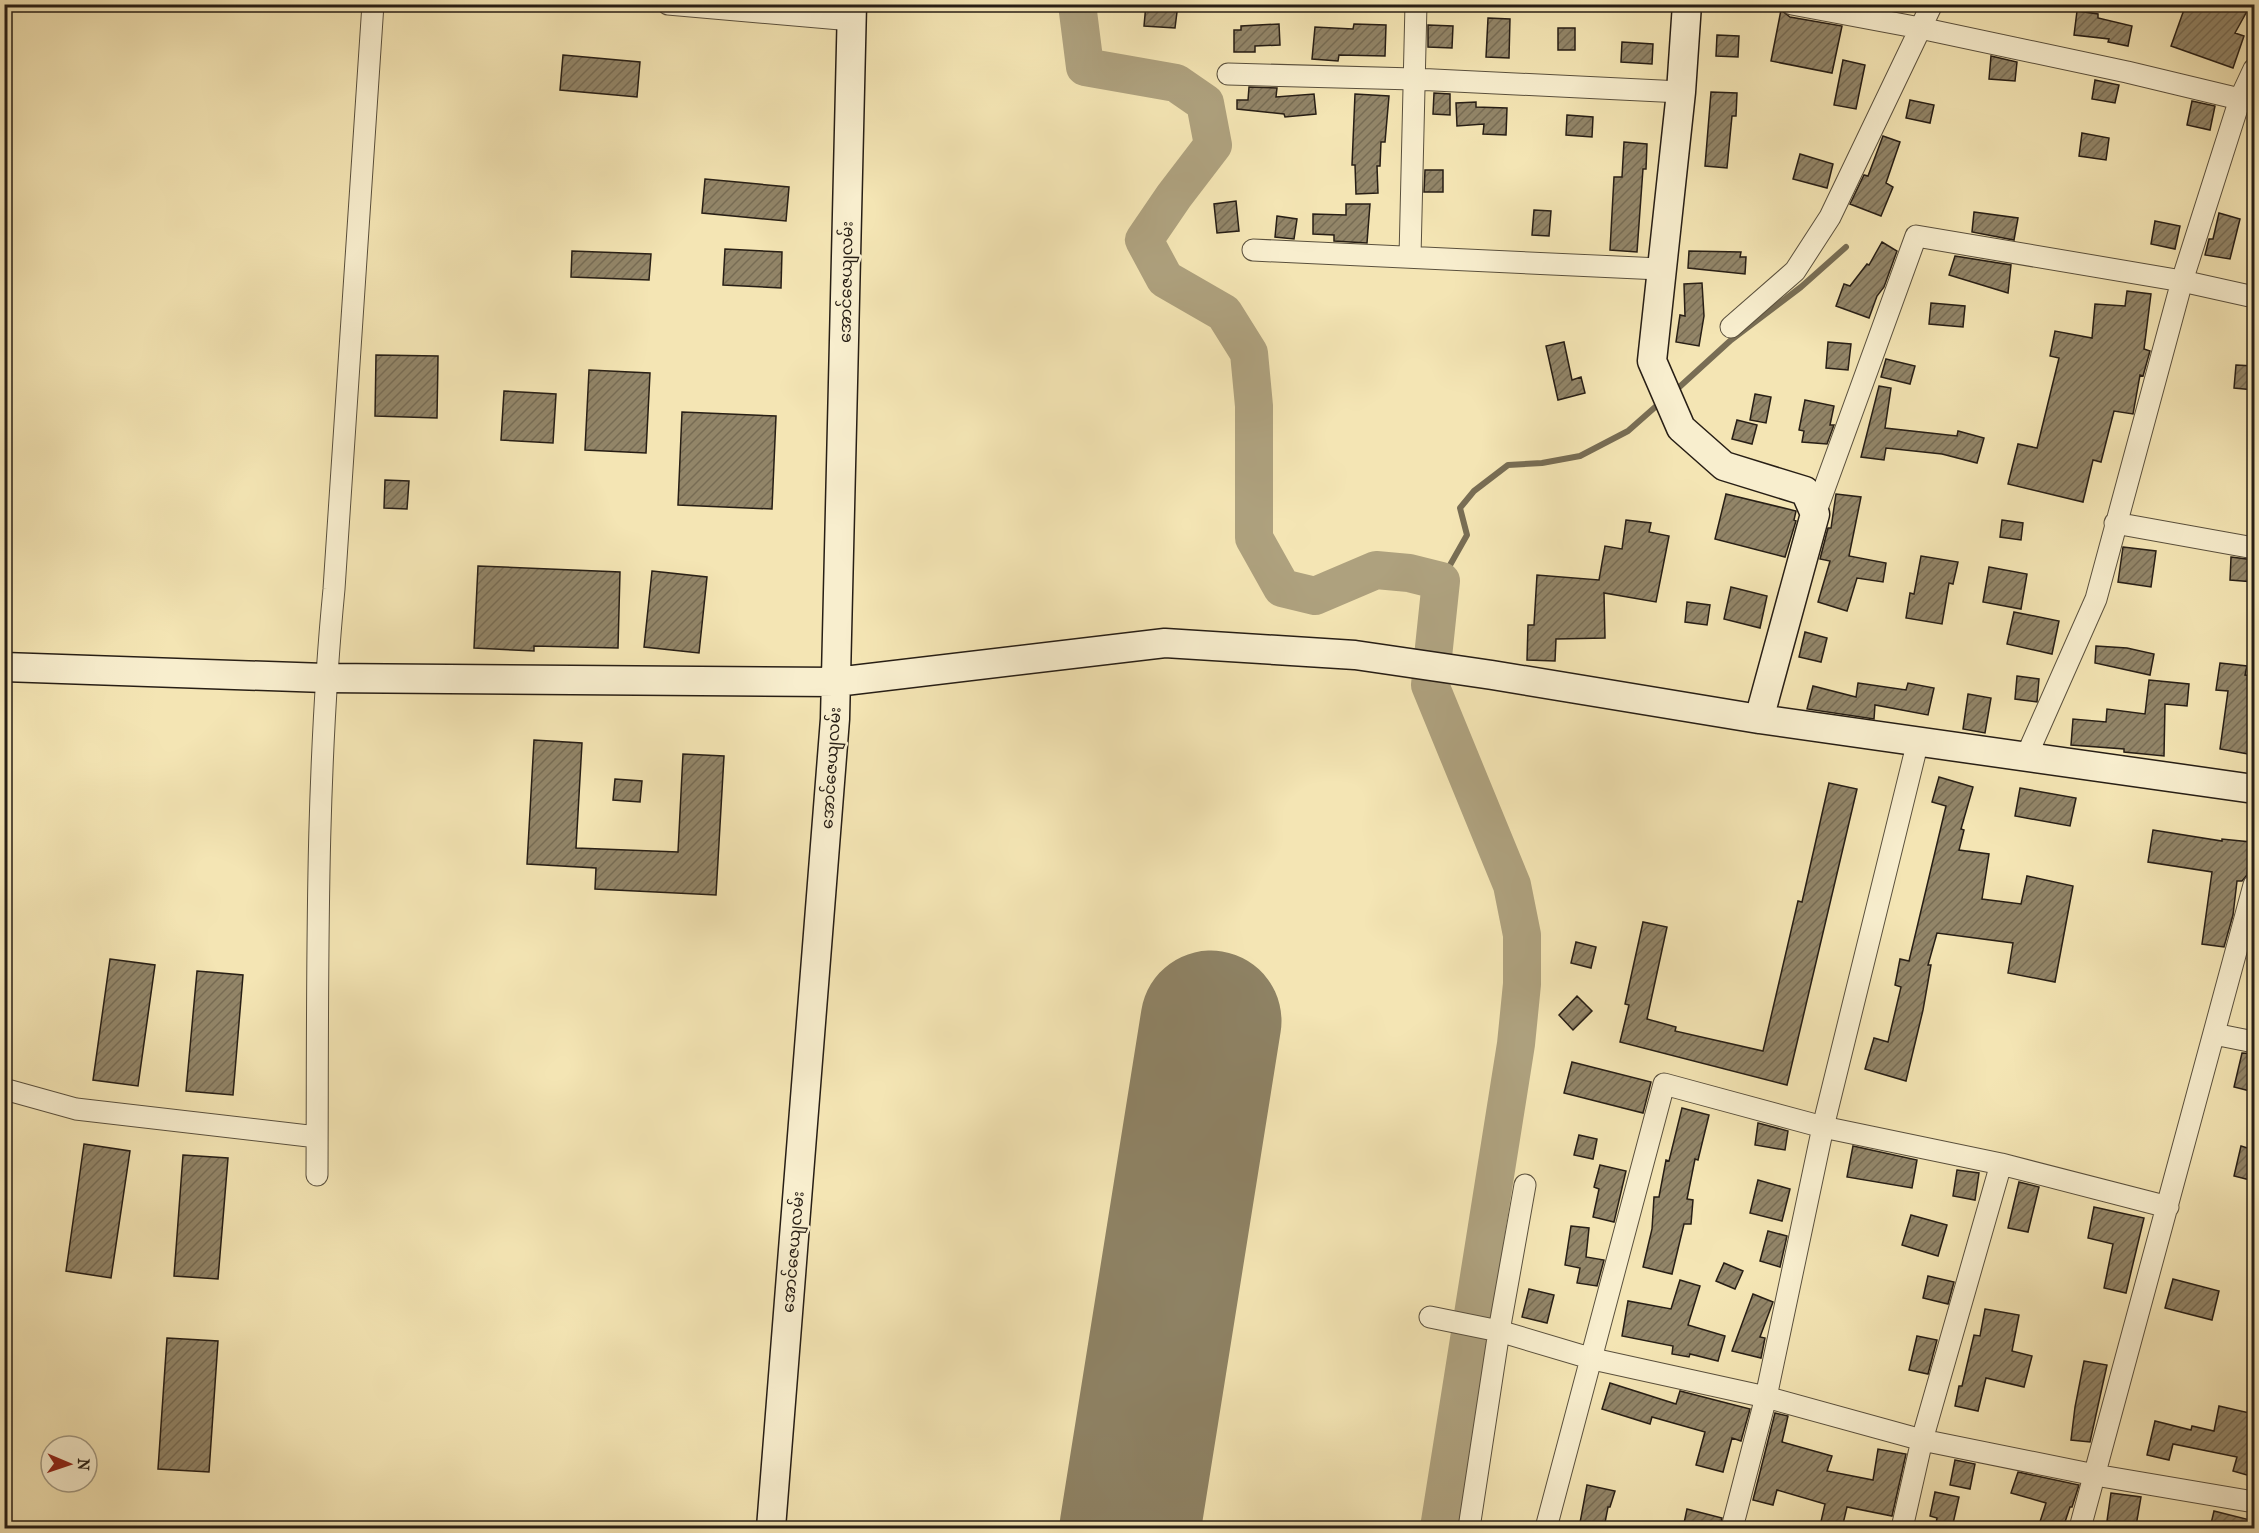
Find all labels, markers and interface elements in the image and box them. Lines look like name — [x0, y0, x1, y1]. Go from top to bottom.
street label: အောင်ဇေယျလမ်း — [833, 221, 861, 343]
street label: အောင်ဇေယျလမ်း — [815, 706, 849, 830]
street label: အောင်ဇေယျလမ်း — [776, 1190, 812, 1314]
north arrow — [39, 1434, 99, 1494]
text: N — [74, 1458, 93, 1472]

